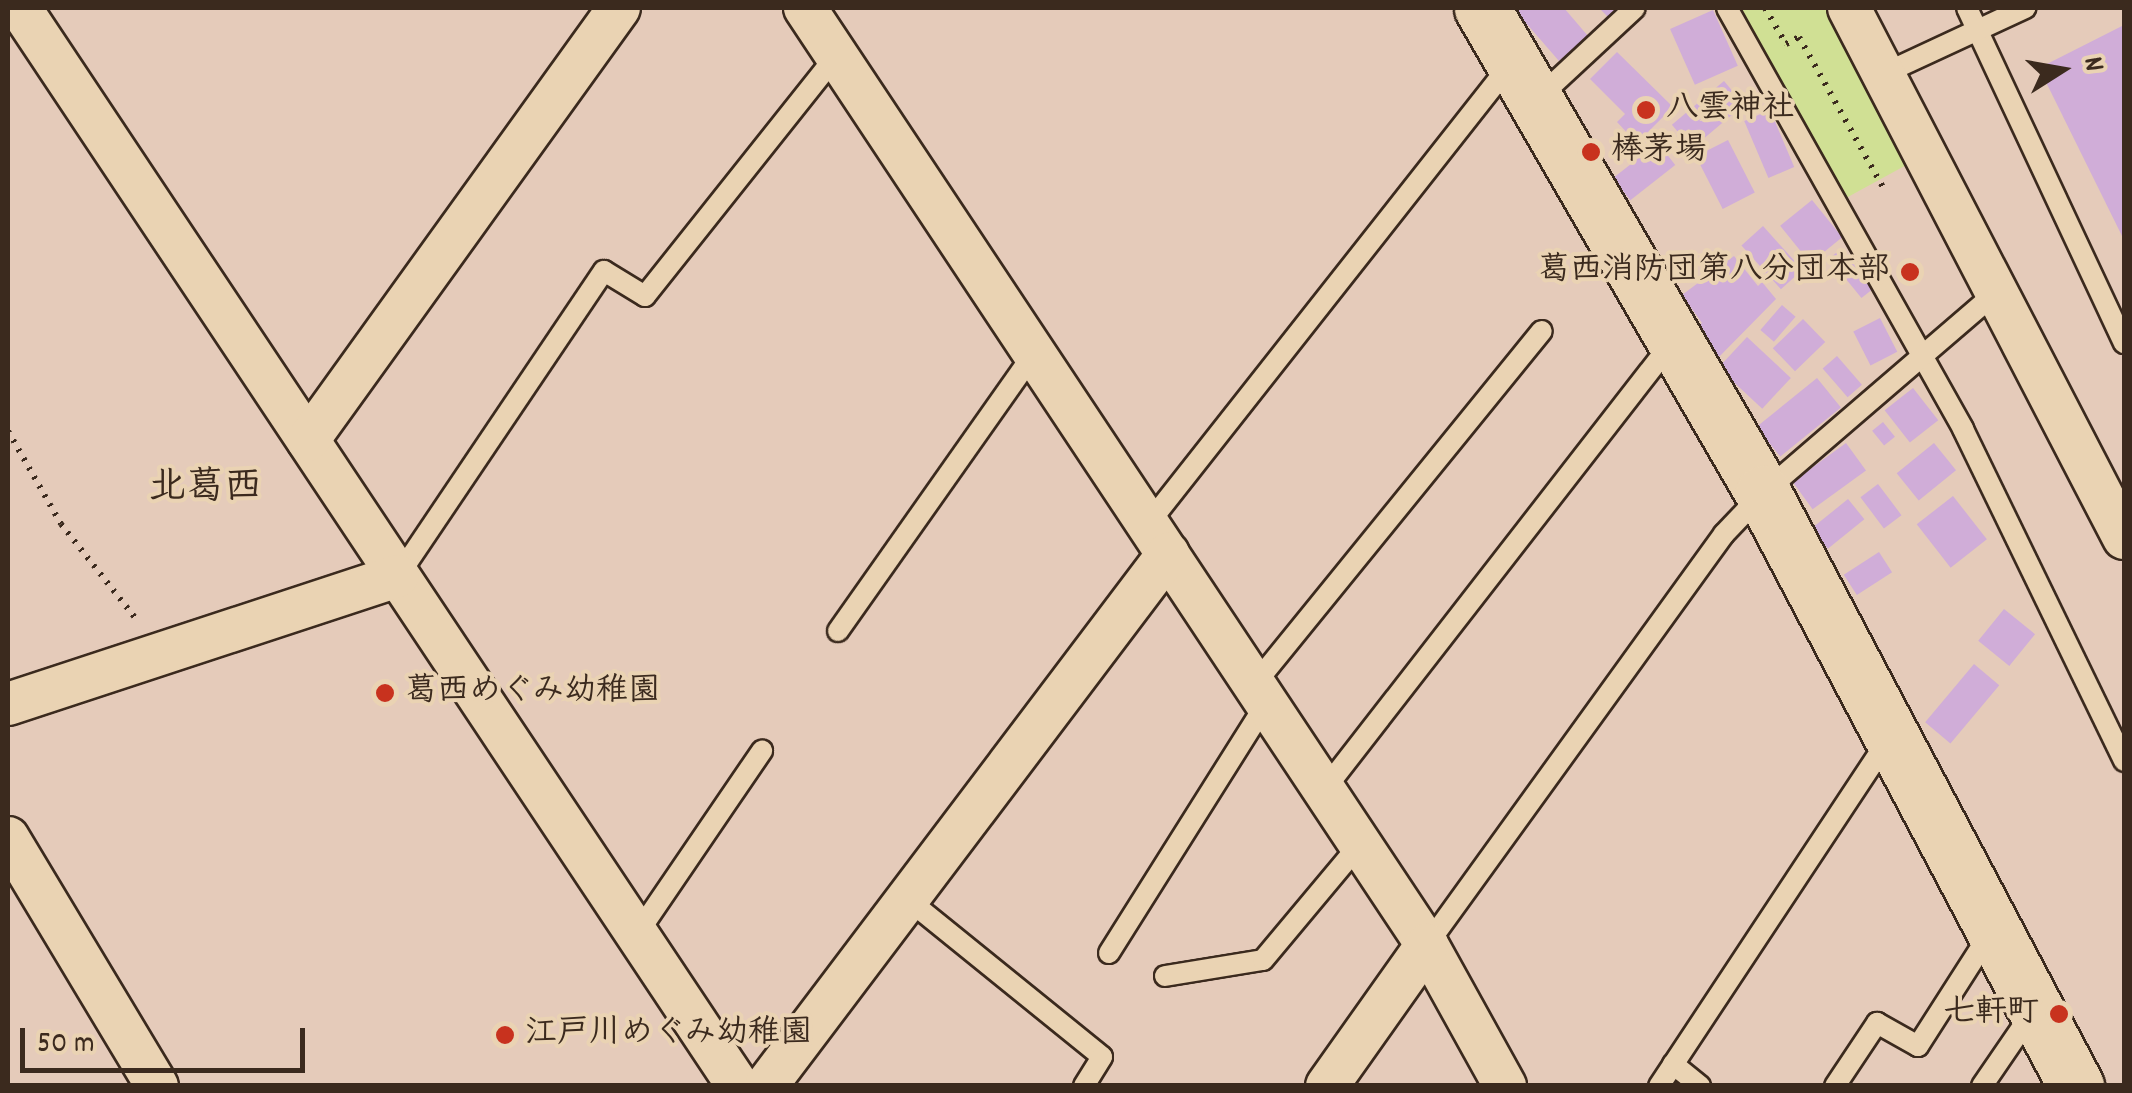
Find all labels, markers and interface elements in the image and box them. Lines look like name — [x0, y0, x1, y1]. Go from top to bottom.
north arrow — [2012, 20, 2112, 120]
text: N — [2070, 54, 2112, 75]
place label: 八雲神社 — [1666, 91, 1794, 129]
marker: 八雲神社 — [1635, 99, 1657, 121]
place label: 棒茅場 — [1611, 133, 1707, 171]
marker: 棒茅場 — [1580, 141, 1602, 163]
place label: 葛西消防団第八分団本部 — [1538, 253, 1890, 291]
marker: 葛西消防団第八分団本部 — [1899, 261, 1921, 283]
district label: 北葛西 — [148, 467, 262, 513]
place label: 葛西めぐみ幼稚園 — [405, 674, 661, 712]
marker: 葛西めぐみ幼稚園 — [374, 682, 396, 704]
place label: 七軒町 — [1943, 995, 2039, 1033]
marker: 七軒町 — [2048, 1003, 2070, 1025]
scale bar — [25, 1008, 310, 1070]
place label: 江戸川めぐみ幼稚園 — [525, 1016, 813, 1054]
text: 50 m — [37, 1024, 95, 1067]
marker: 江戸川めぐみ幼稚園 — [494, 1024, 516, 1046]

